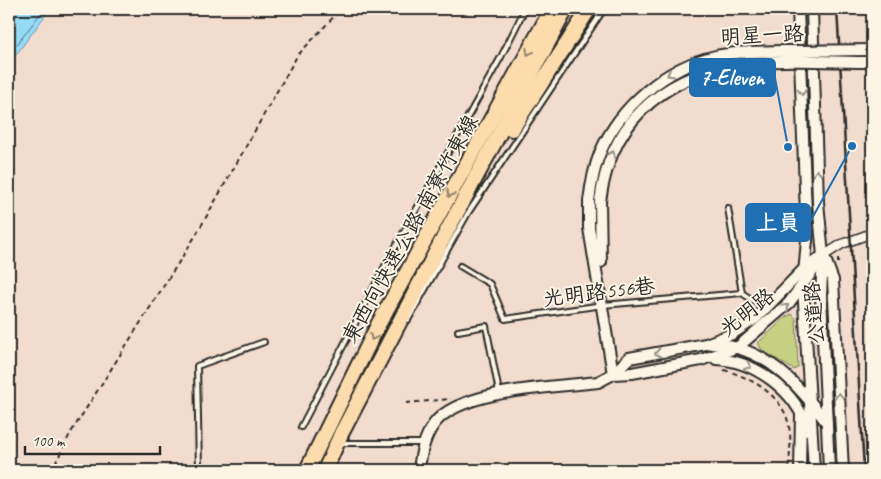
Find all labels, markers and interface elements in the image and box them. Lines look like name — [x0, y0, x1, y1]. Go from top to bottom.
street label: 明星一路 — [719, 20, 805, 50]
one-way arrow — [525, 46, 535, 55]
callout: 7-Eleven — [690, 59, 775, 96]
text: 7-Eleven — [700, 64, 766, 92]
one-way arrow — [667, 68, 676, 78]
one-way arrow — [796, 89, 807, 97]
street label: 東西向快速公路 南寮竹東線 — [336, 110, 484, 348]
one-way arrow — [605, 151, 615, 160]
one-way arrow — [812, 168, 823, 176]
one-way arrow — [447, 189, 457, 198]
callout: 上員 — [746, 204, 810, 241]
text: 上員 — [756, 209, 800, 237]
street label: 光明路556巷 — [542, 272, 656, 312]
street label: 公道路 — [798, 280, 830, 346]
street label: 光明路 — [714, 282, 780, 342]
one-way arrow — [780, 304, 789, 313]
one-way arrow — [369, 331, 379, 340]
one-way arrow — [653, 347, 662, 358]
one-way arrow — [743, 359, 752, 370]
one-way arrow — [834, 392, 844, 400]
scale bar — [25, 424, 160, 456]
text: 100 m — [32, 432, 66, 451]

